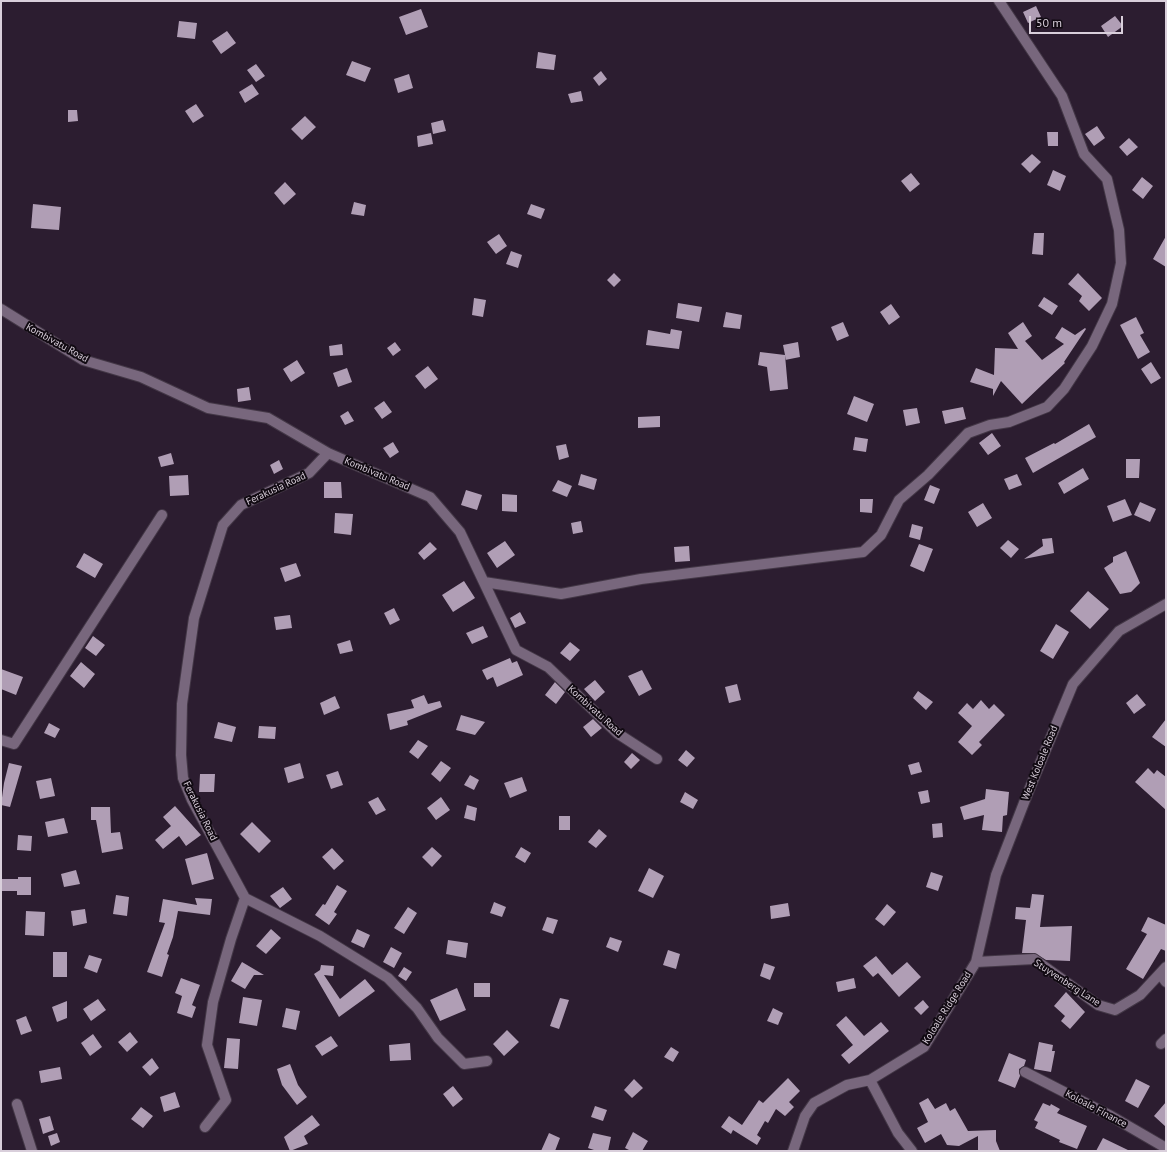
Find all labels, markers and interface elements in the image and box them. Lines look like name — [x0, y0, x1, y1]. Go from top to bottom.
scale bar — [1031, 8, 1125, 34]
text: 50 m — [1036, 15, 1062, 30]
street label: Kombivatu Road — [24, 321, 90, 365]
street label: Kombivatu Road — [343, 455, 411, 493]
street label: Ferakusia Road — [244, 470, 308, 508]
street label: Kombivatu Road — [565, 683, 625, 739]
street label: West Koloale Road — [1020, 724, 1060, 802]
street label: Ferakusia Road — [180, 779, 220, 843]
street label: Stuyvenberg Lane — [1032, 957, 1102, 1009]
street label: Koloale Ridge Road — [920, 970, 974, 1046]
street label: Koloale Finance — [1063, 1088, 1129, 1130]

